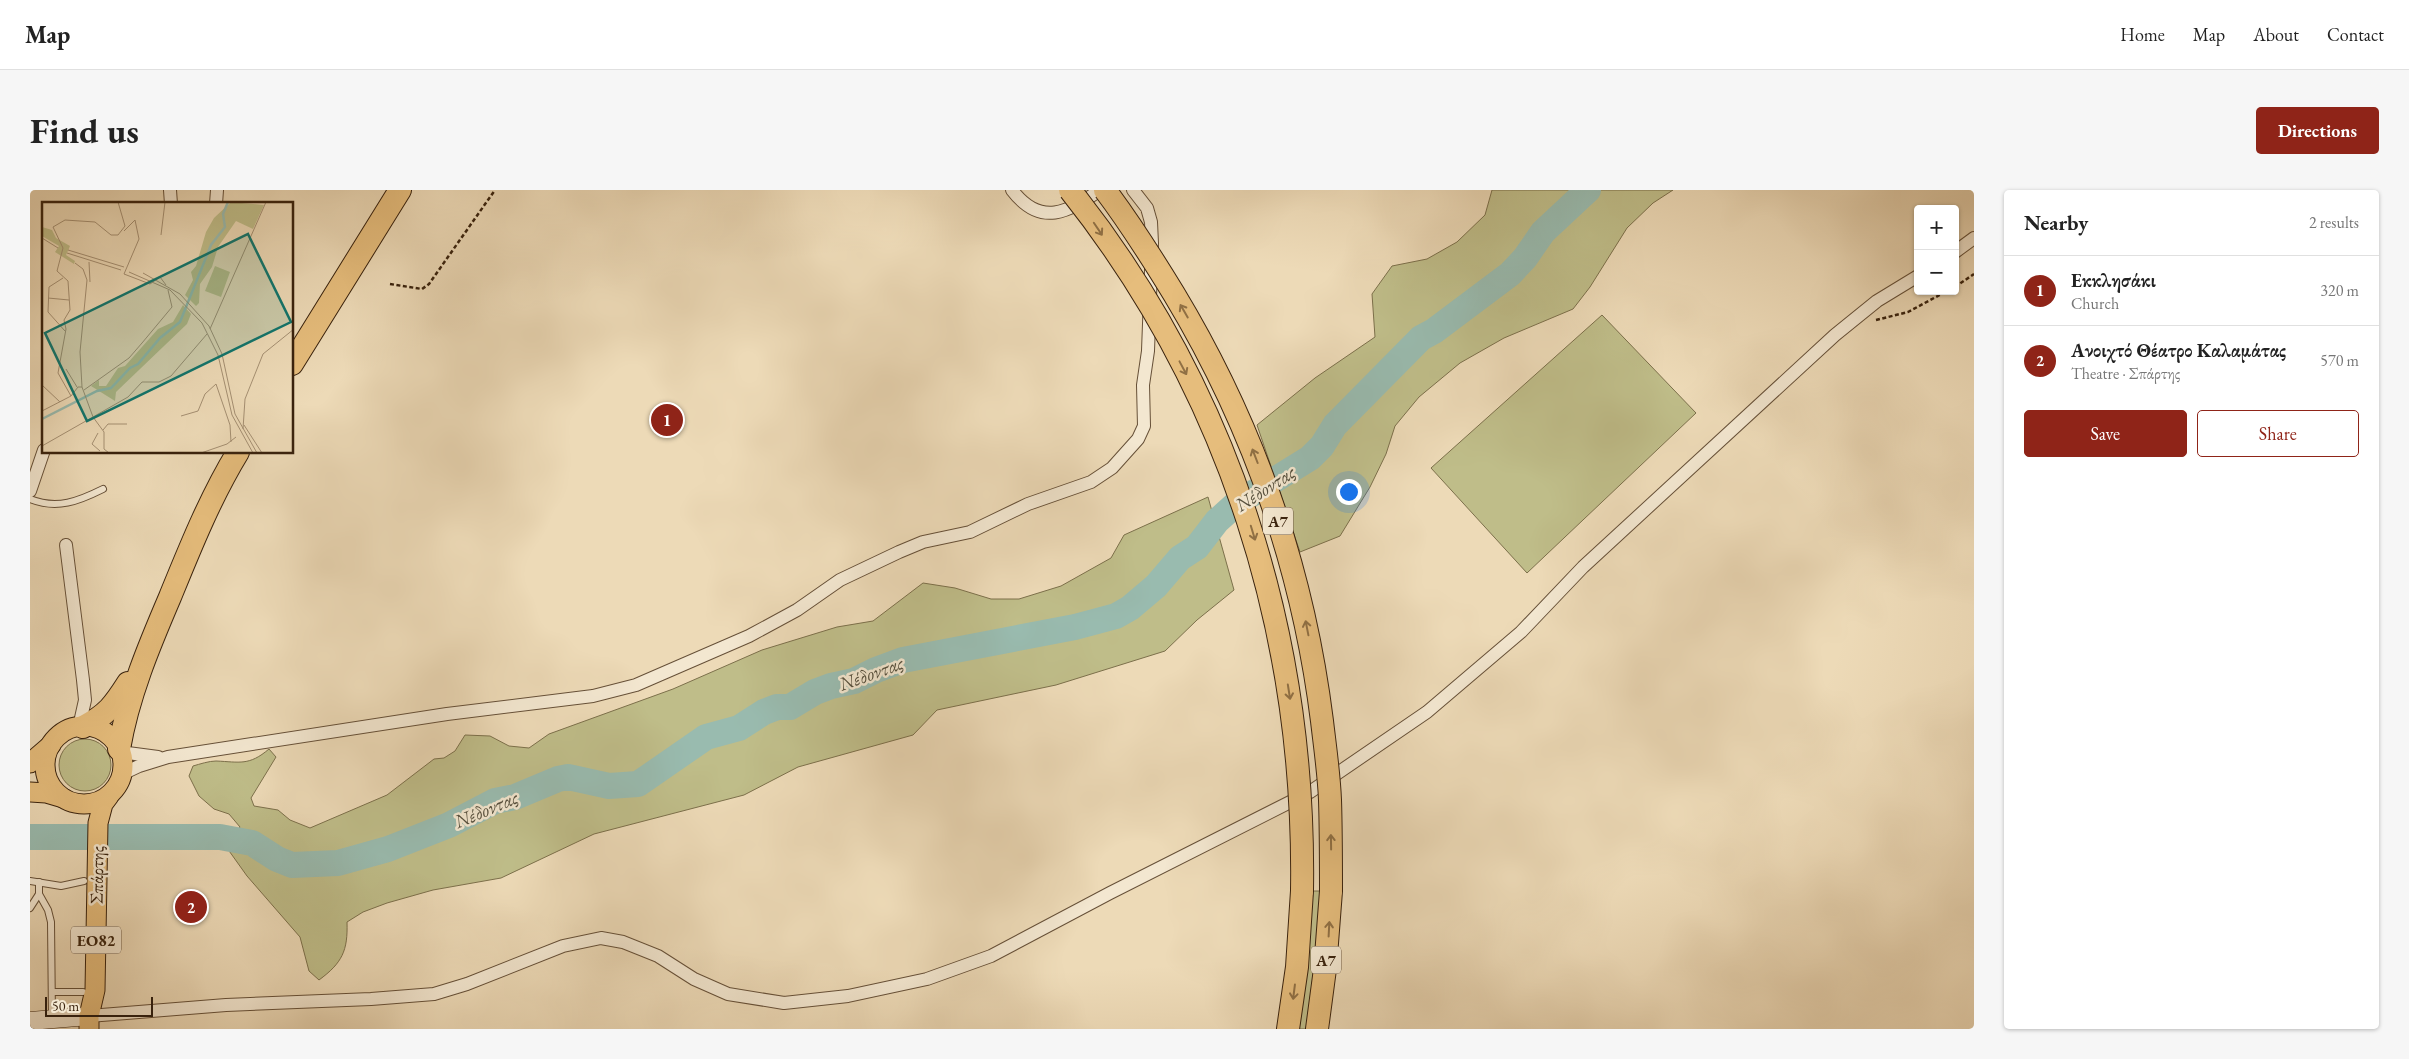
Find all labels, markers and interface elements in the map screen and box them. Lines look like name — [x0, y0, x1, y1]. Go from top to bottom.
text: Map — [25, 19, 70, 50]
text: Home — [2120, 23, 2165, 46]
text: Map — [2193, 23, 2225, 46]
text: About — [2253, 23, 2299, 46]
text: Contact — [2327, 23, 2384, 46]
button: Directions — [2256, 107, 2379, 154]
text: Find us — [30, 108, 139, 153]
inset map — [42, 202, 294, 454]
map controls — [1914, 205, 1959, 295]
button: + — [1914, 205, 1959, 250]
text: Nearby — [2024, 209, 2088, 236]
text: 2 results — [2309, 212, 2359, 233]
one-way arrow — [1093, 222, 1103, 236]
button: − — [1914, 250, 1959, 295]
text: Εκκλησάκι — [2071, 268, 2156, 293]
text: 1 — [2036, 280, 2044, 301]
text: 320 m — [2320, 280, 2359, 301]
text: Church — [2071, 293, 2119, 314]
one-way arrow — [1178, 304, 1188, 318]
text: Ανοιχτό Θέατρο Καλαμάτας — [2071, 338, 2286, 363]
text: 2 — [2036, 350, 2044, 371]
text: 570 m — [2320, 350, 2359, 371]
one-way arrow — [1178, 360, 1188, 375]
text: Theatre · Σπάρτης — [2071, 363, 2180, 384]
pin: 1 — [651, 401, 683, 439]
button: Save — [2024, 410, 2187, 457]
button: Share — [2197, 410, 2359, 457]
one-way arrow — [1250, 449, 1259, 464]
water label: Νέδoντας — [1229, 459, 1301, 518]
your location — [1336, 479, 1362, 505]
road number: Α7 — [1263, 508, 1293, 534]
one-way arrow — [1248, 525, 1258, 541]
one-way arrow — [1301, 621, 1311, 637]
water label: Νέδoντας — [834, 650, 907, 697]
one-way arrow — [1285, 683, 1295, 699]
water label: Νέδoντας — [449, 785, 522, 835]
one-way arrow — [1326, 834, 1336, 850]
street label: Σπάρτης — [84, 846, 109, 904]
pin: 2 — [175, 888, 207, 926]
one-way arrow — [1324, 921, 1333, 937]
road number: ΕΟ82 — [71, 926, 121, 954]
road number: Α7 — [1311, 946, 1341, 974]
one-way arrow — [1289, 983, 1299, 999]
scale bar — [45, 994, 152, 1017]
text: 50 m — [52, 997, 79, 1015]

